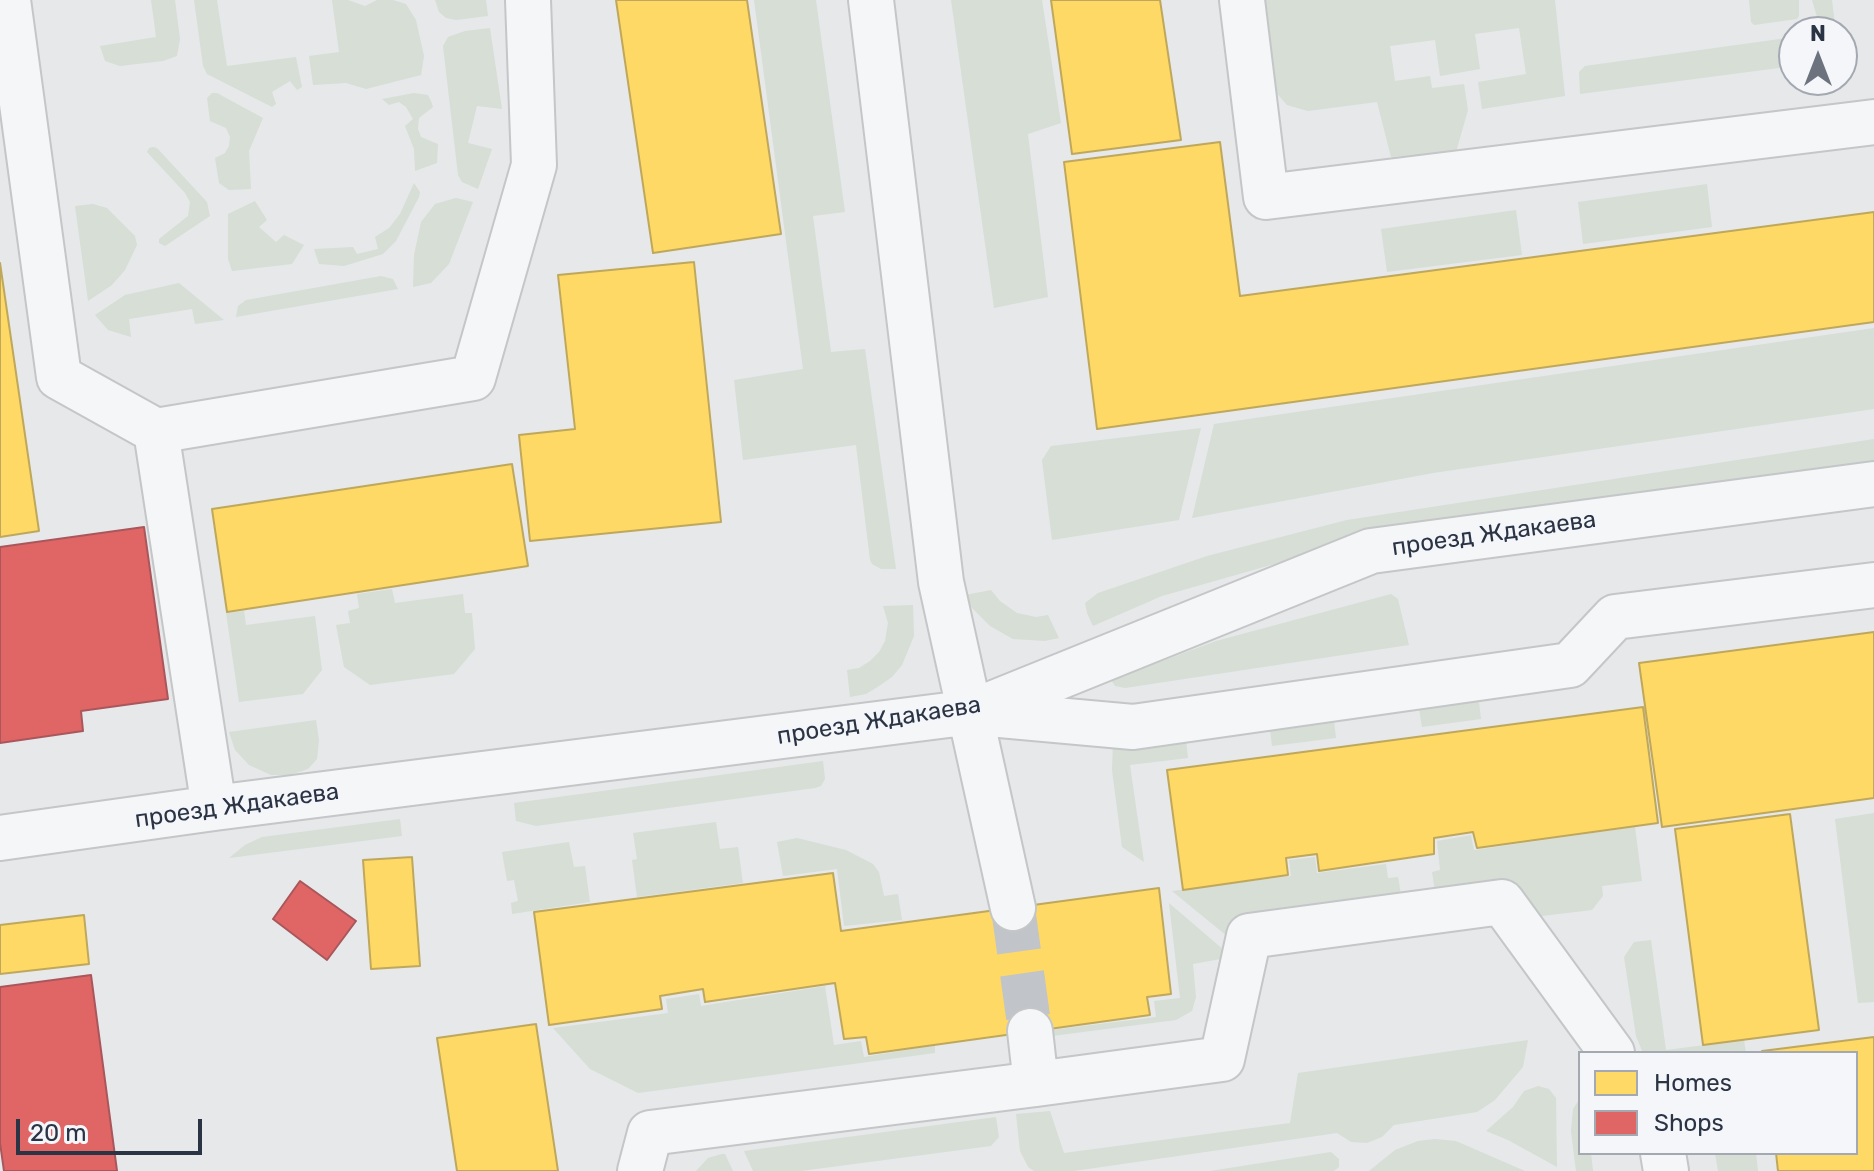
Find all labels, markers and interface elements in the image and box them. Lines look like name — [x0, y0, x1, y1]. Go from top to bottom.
north arrow — [1778, 16, 1858, 96]
text: N — [1810, 20, 1826, 47]
street label: проезд Ждакаева — [1390, 505, 1598, 563]
street label: проезд Ждакаева — [775, 691, 983, 751]
street label: проезд Ждакаева — [133, 777, 341, 835]
legend — [1578, 1051, 1858, 1155]
text: Homes — [1654, 1069, 1732, 1097]
scale bar — [20, 1103, 206, 1153]
text: Shops — [1654, 1109, 1724, 1137]
text: 20 m — [30, 1119, 87, 1147]

